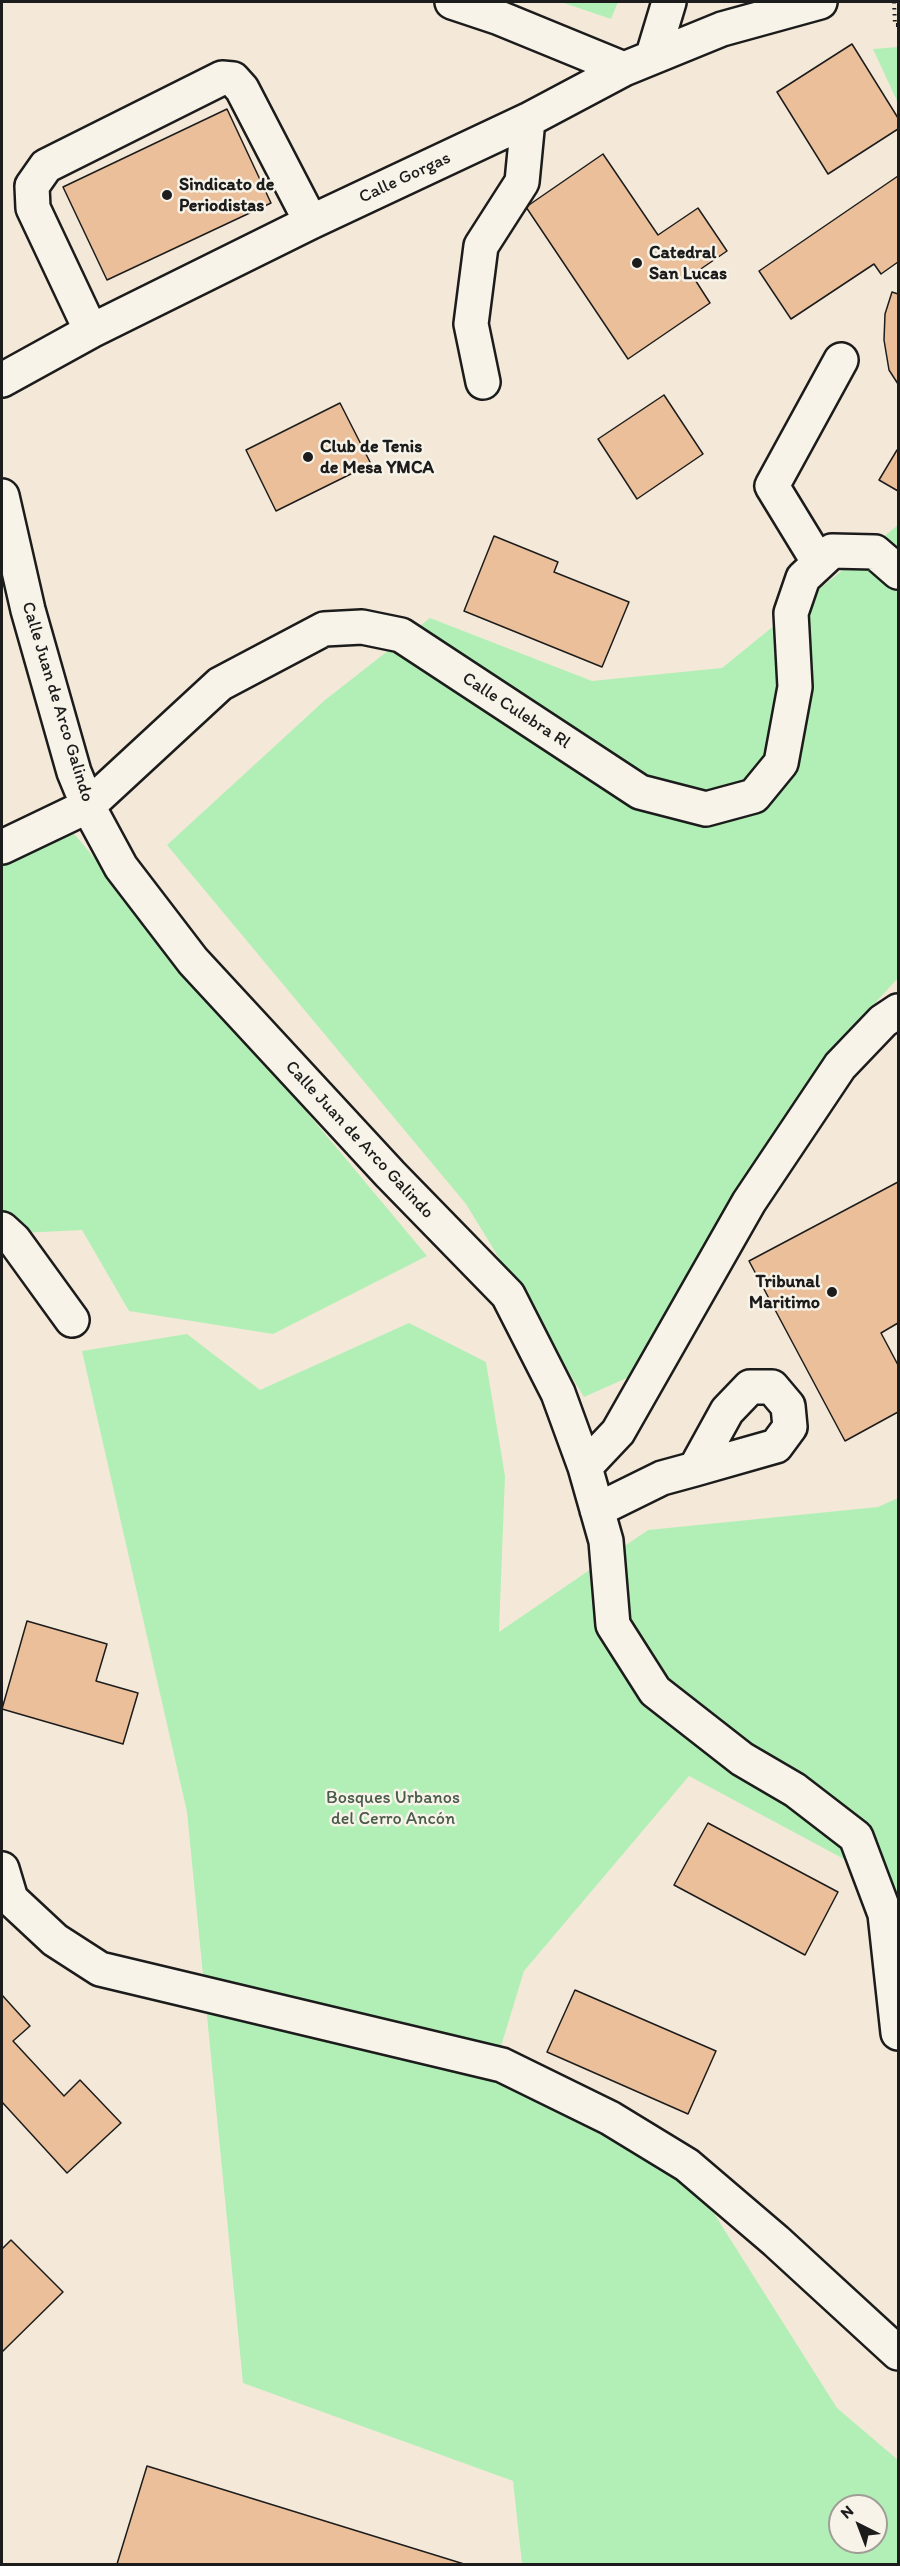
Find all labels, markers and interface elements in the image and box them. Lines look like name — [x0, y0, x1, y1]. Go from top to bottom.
street label: Calle Gorgas — [356, 147, 454, 209]
place label: Sindicato de Periodistas — [179, 174, 274, 216]
marker: Sindicato de Periodistas — [160, 188, 174, 202]
place label: Catedral San Lucas — [649, 242, 727, 284]
marker: Catedral San Lucas — [630, 256, 644, 270]
place label: Club de Tenis de Mesa YMCA — [320, 436, 434, 478]
marker: Club de Tenis de Mesa YMCA — [301, 450, 315, 464]
street label: Calle Juan de Arco Galindo — [16, 599, 98, 805]
street label: Calle Culebra Rl — [458, 668, 574, 754]
street label: Calle Juan de Arco Galindo — [280, 1057, 438, 1223]
place label: Tribunal Maritimo — [749, 1271, 820, 1314]
marker: Tribunal Maritimo — [825, 1285, 839, 1299]
park label: Bosques Urbanos del Cerro Ancón — [326, 1787, 460, 1830]
north arrow — [828, 2494, 888, 2554]
text: N — [837, 2501, 857, 2522]

